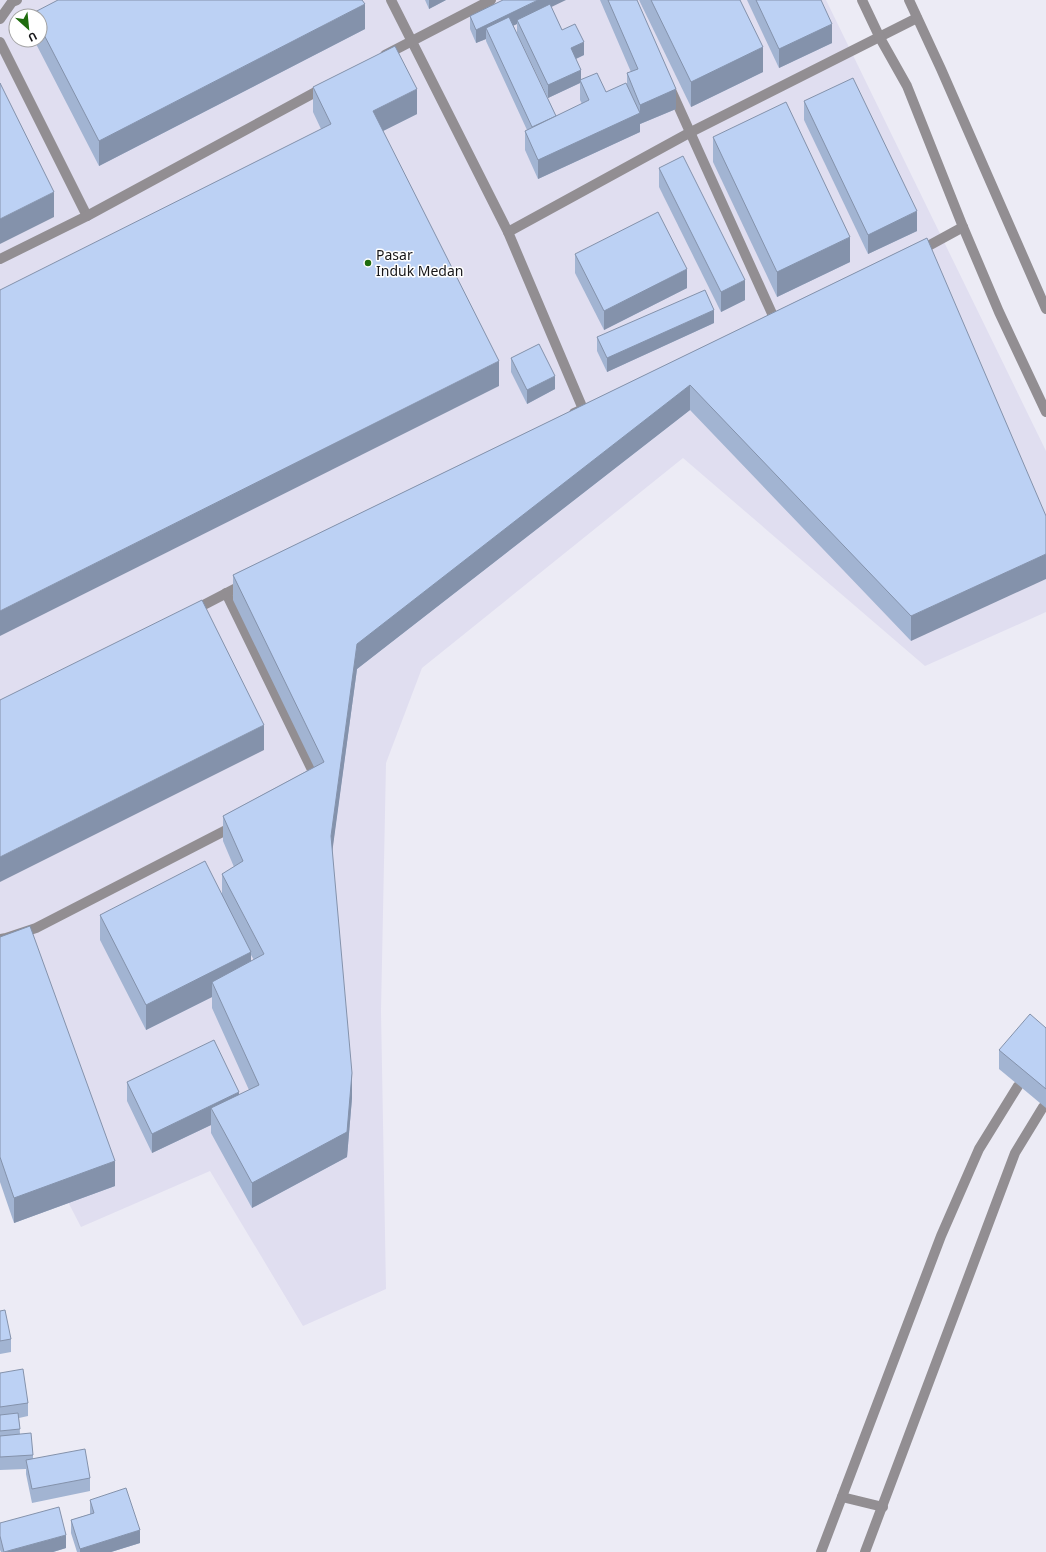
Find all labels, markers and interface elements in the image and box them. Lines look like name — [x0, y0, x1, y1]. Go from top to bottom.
north arrow — [8, 8, 48, 48]
text: U — [26, 29, 40, 46]
place label: Pasar Induk Medan — [376, 245, 464, 280]
marker: Pasar Induk Medan — [363, 258, 373, 268]

